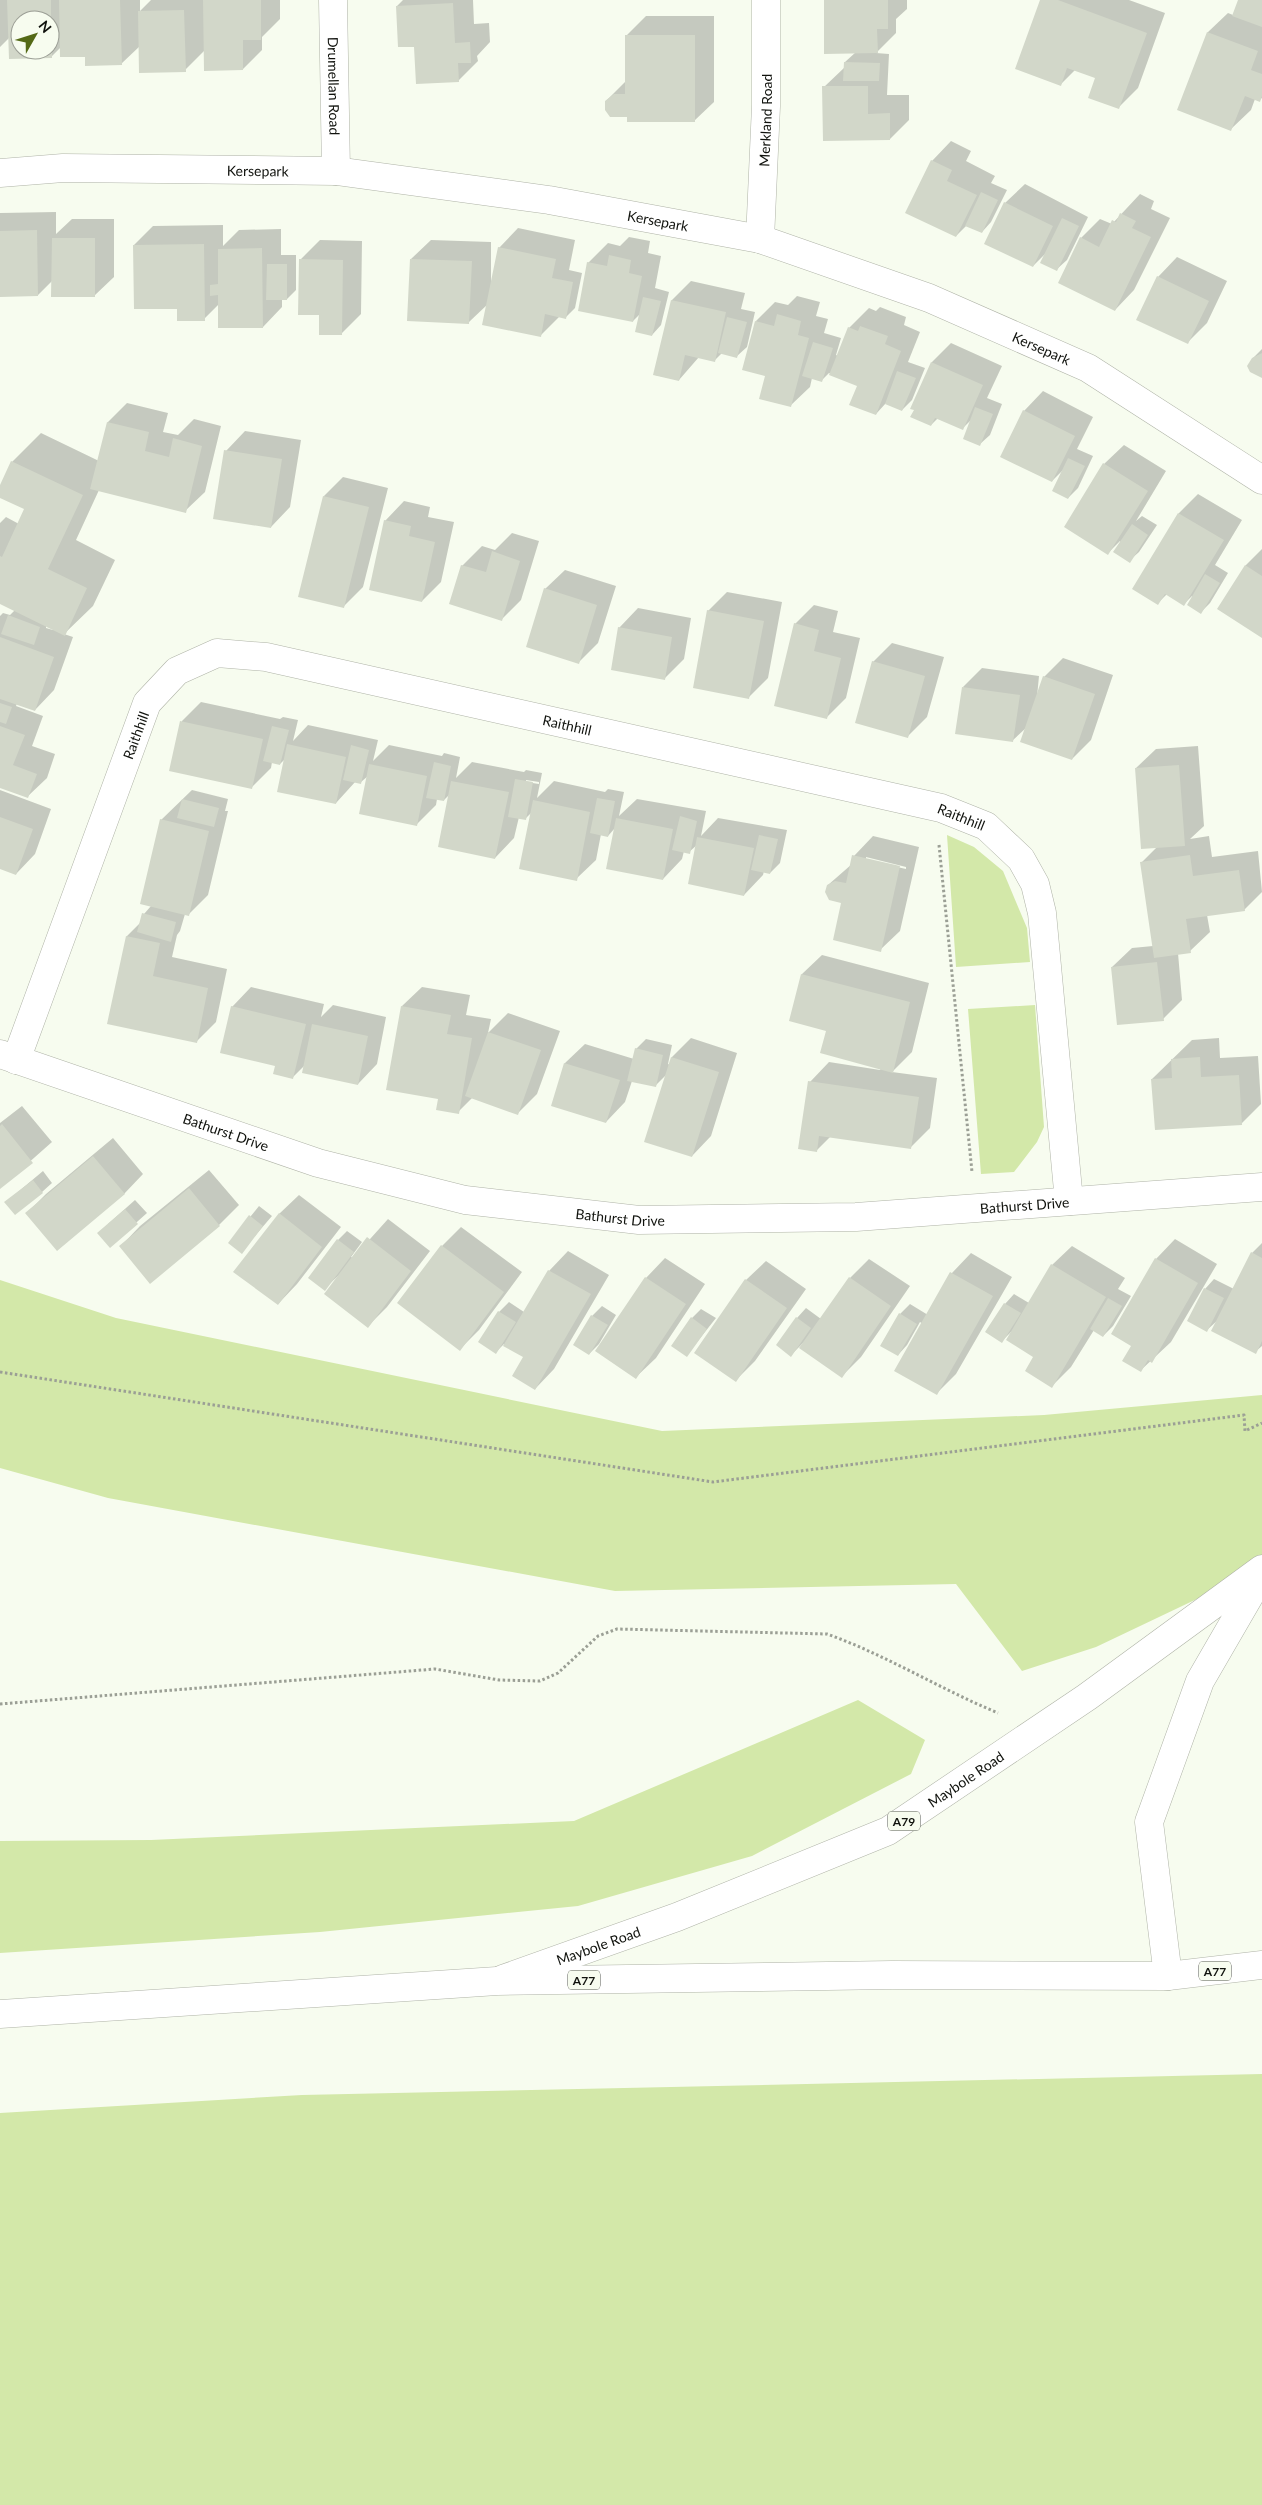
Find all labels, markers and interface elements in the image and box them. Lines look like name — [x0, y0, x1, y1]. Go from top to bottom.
north arrow — [10, 10, 60, 60]
text: N — [35, 17, 55, 36]
street label: Drumellan Road — [325, 37, 344, 135]
street label: Merkland Road — [755, 74, 775, 167]
street label: Kersepark — [227, 161, 290, 179]
street label: Kersepark — [626, 206, 691, 234]
street label: Kersepark — [1010, 327, 1074, 368]
street label: Raithhill — [119, 709, 152, 761]
street label: Raithhill — [541, 711, 593, 738]
street label: Raithhill — [935, 799, 988, 833]
street label: Bathurst Drive — [181, 1109, 271, 1154]
street label: Bathurst Drive — [979, 1193, 1070, 1216]
street label: Bathurst Drive — [575, 1204, 665, 1229]
street label: Maybole Road — [924, 1747, 1007, 1810]
road number: A79 — [888, 1812, 920, 1830]
street label: Maybole Road — [554, 1922, 642, 1968]
road number: A77 — [1199, 1962, 1231, 1980]
road number: A77 — [568, 1970, 600, 1990]

